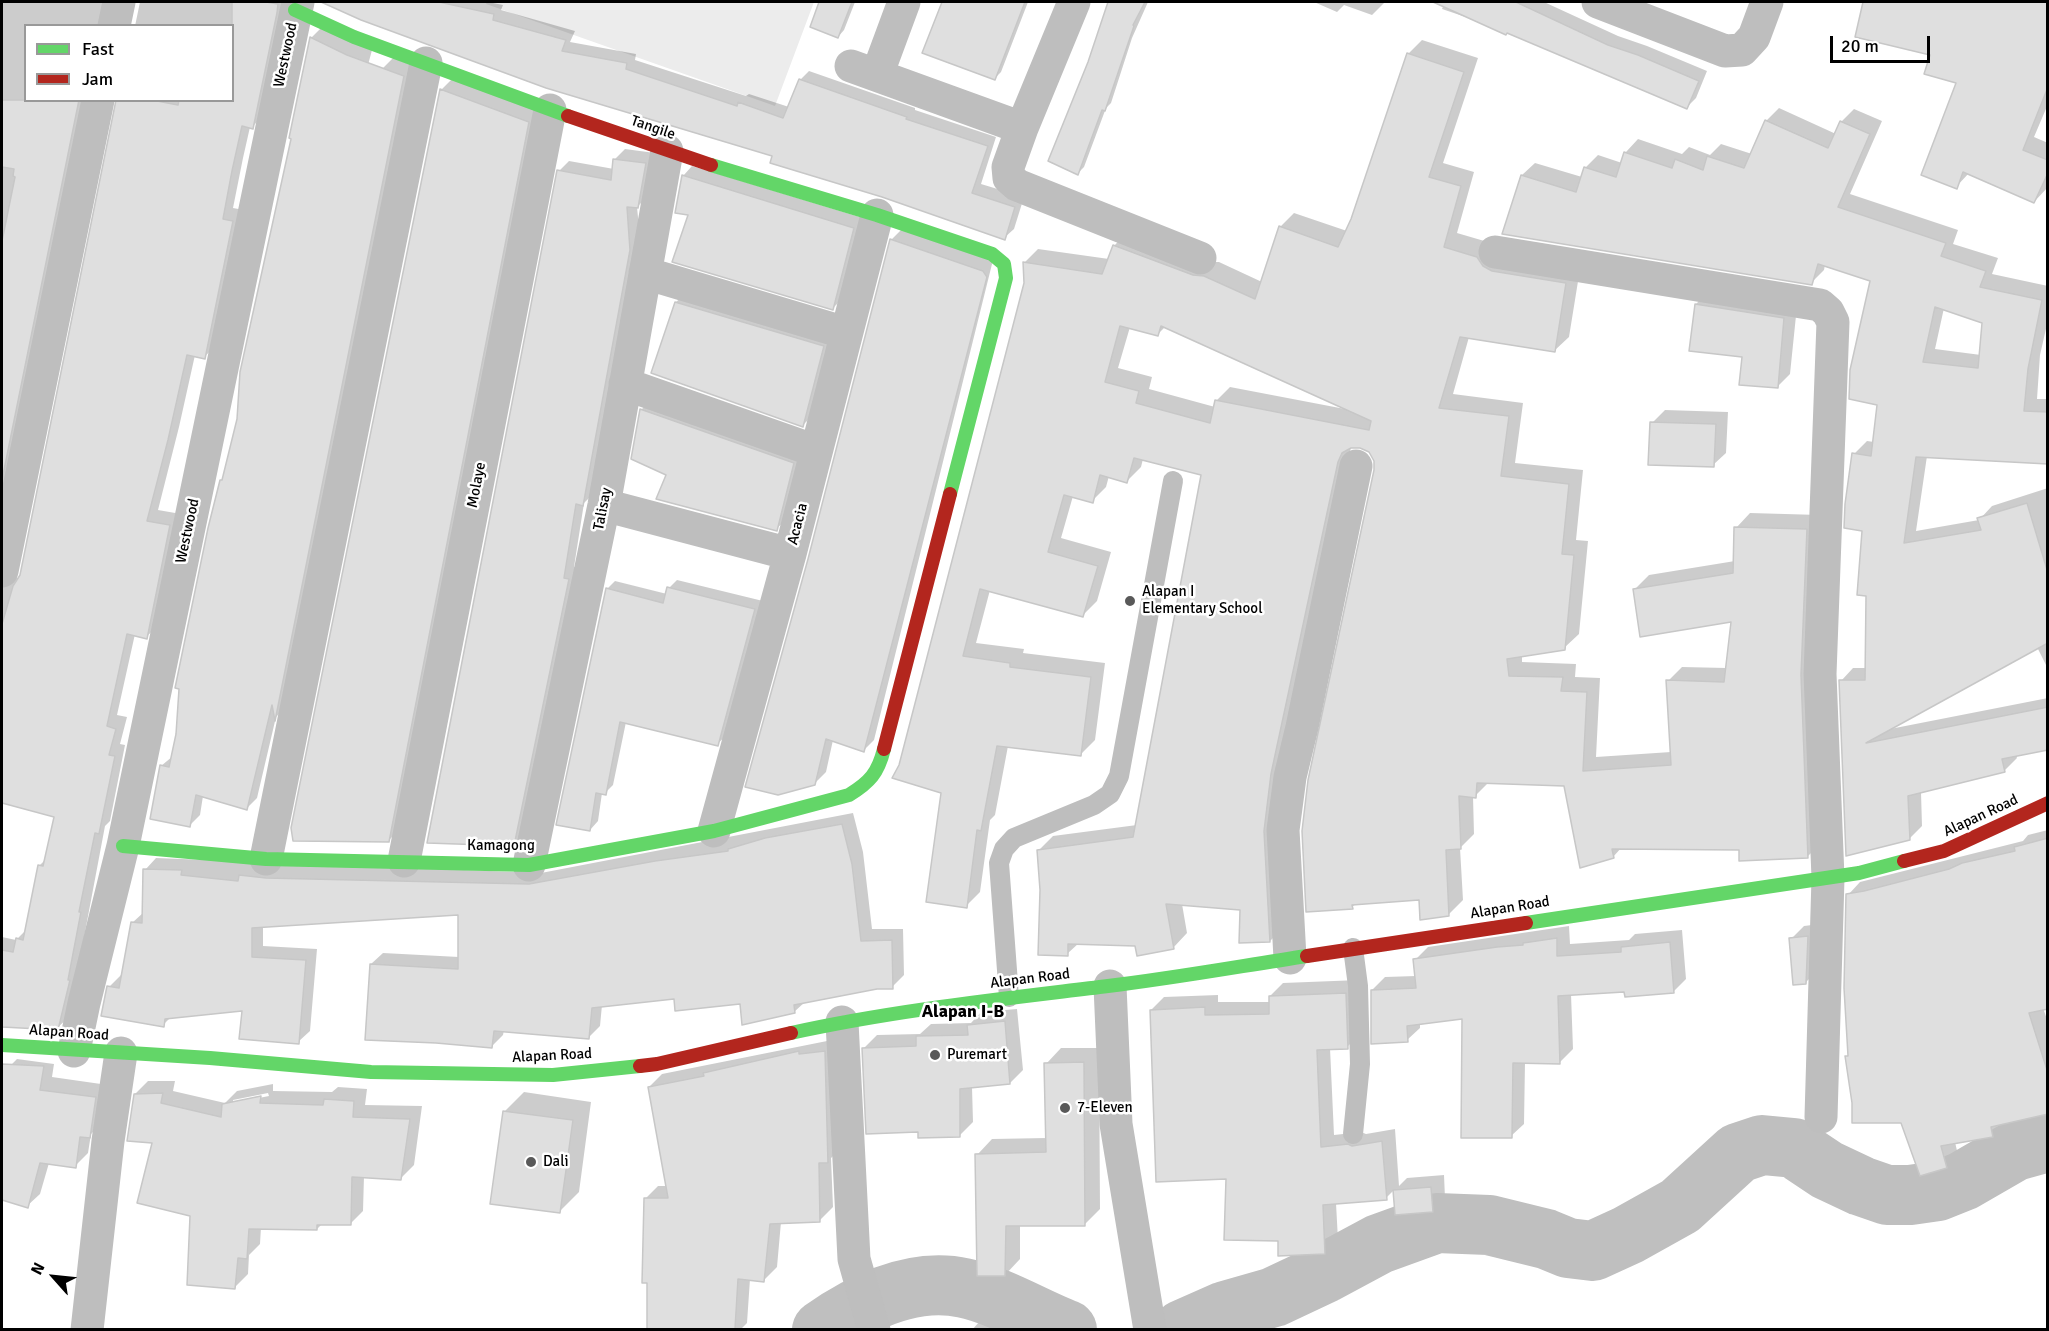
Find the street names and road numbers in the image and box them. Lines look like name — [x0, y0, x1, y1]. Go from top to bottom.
street label: Westwood — [270, 21, 302, 89]
street label: Tangile — [628, 112, 678, 144]
street label: Molaye — [464, 461, 490, 509]
street label: Talisay — [590, 486, 616, 532]
street label: Westwood — [172, 497, 204, 565]
street label: Acacia — [784, 501, 812, 547]
street label: Alapan Road — [1941, 791, 2021, 841]
street label: Kamagong — [467, 837, 535, 855]
street label: Alapan Road — [1469, 893, 1551, 923]
street label: Alapan Road — [989, 965, 1071, 993]
street label: Alapan Road — [28, 1021, 110, 1045]
street label: Alapan Road — [511, 1045, 593, 1067]

